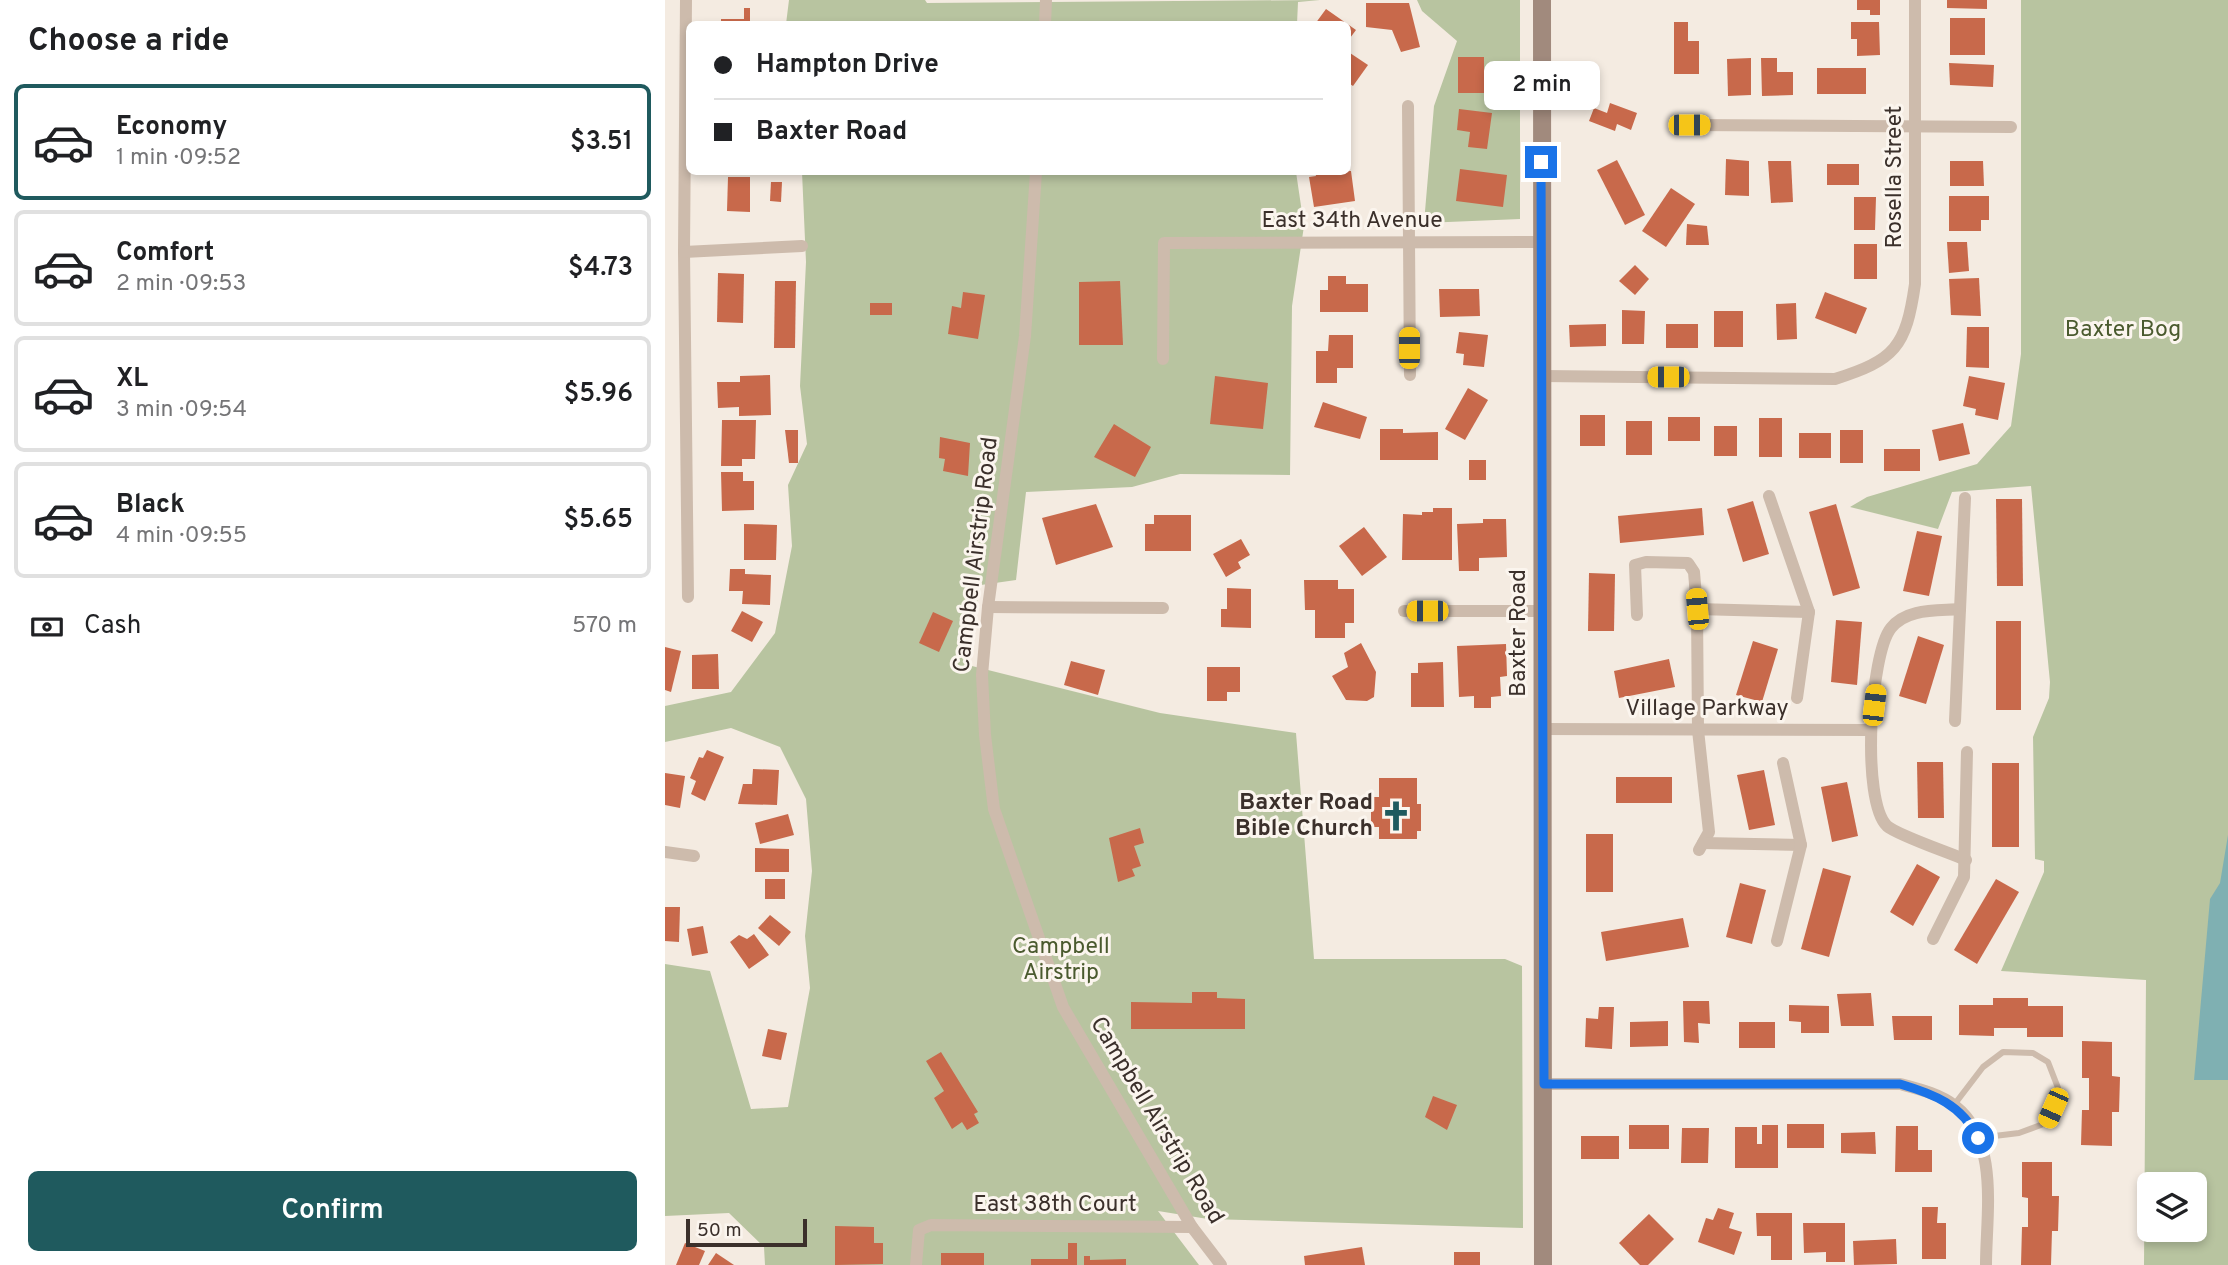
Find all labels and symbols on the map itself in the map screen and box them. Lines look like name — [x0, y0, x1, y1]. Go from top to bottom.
callout: 2 min — [1483, 60, 1599, 110]
street label: Rosella Street — [1881, 105, 1910, 249]
car — [1669, 115, 1711, 136]
route end — [1525, 146, 1557, 178]
street label: East 34th Avenue — [1261, 207, 1443, 236]
park label: Baxter Bog — [2065, 316, 2181, 345]
car — [1399, 327, 1420, 369]
car — [1648, 367, 1690, 388]
street label: Campbell Airstrip Road — [948, 436, 1006, 674]
street label: Baxter Road — [1505, 569, 1534, 697]
car — [1685, 587, 1710, 631]
car — [1407, 601, 1449, 622]
car — [1862, 683, 1887, 727]
street label: Village Parkway — [1625, 695, 1789, 724]
place label: Baxter Road Bible Church — [1235, 789, 1373, 844]
church icon: Baxter Road Bible Church — [1379, 799, 1413, 833]
park label: Campbell Airstrip — [1012, 933, 1110, 988]
street label: Campbell Airstrip Road — [1083, 1012, 1229, 1230]
car — [2035, 1085, 2072, 1131]
route start — [1962, 1122, 1994, 1154]
street label: East 38th Court — [973, 1191, 1137, 1220]
scale bar — [686, 1216, 807, 1248]

